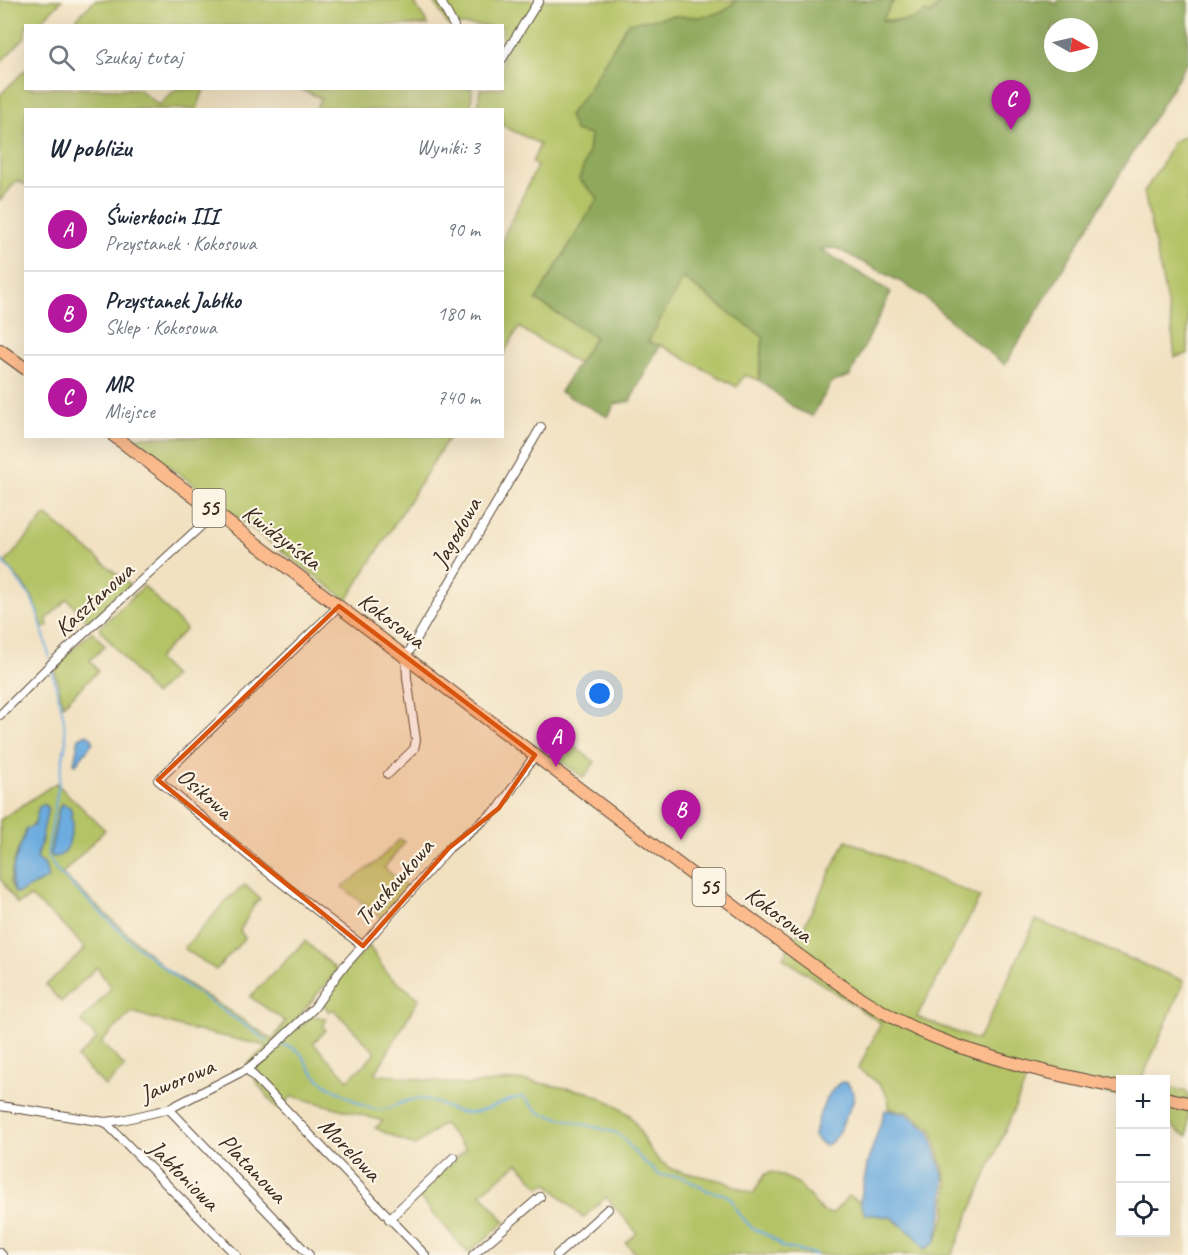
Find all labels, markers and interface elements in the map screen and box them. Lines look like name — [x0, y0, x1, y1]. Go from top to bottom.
north arrow — [1044, 18, 1098, 72]
search box — [24, 24, 504, 90]
icon: search — [45, 41, 78, 74]
text: Szukaj tutaj — [93, 43, 183, 71]
pin: C — [992, 80, 1030, 130]
text: W pobliżu — [48, 131, 131, 164]
text: Wyniki: 3 — [417, 135, 480, 160]
text: Świerkocin III — [105, 203, 218, 231]
text: A — [62, 217, 73, 242]
text: 90 m — [446, 217, 480, 242]
text: Przystanek · Kokosowa — [105, 231, 256, 256]
text: Przystanek Jabłko — [105, 287, 241, 315]
text: B — [62, 301, 73, 326]
text: 180 m — [437, 301, 480, 326]
text: Sklep · Kokosowa — [105, 315, 216, 340]
text: MR — [105, 371, 132, 399]
text: C — [63, 385, 72, 410]
text: 740 m — [437, 385, 480, 410]
text: Miejsce — [105, 399, 155, 424]
road number: 55 — [192, 489, 226, 527]
street label: Jagodowa — [424, 491, 489, 573]
street label: Kwidzyńska — [236, 497, 329, 577]
street label: Kasztanowa — [48, 554, 141, 643]
street label: Kokosowa — [353, 585, 433, 656]
your location — [585, 679, 614, 708]
pin: A — [536, 718, 576, 767]
street label: Osikowa — [171, 761, 241, 827]
pin: B — [662, 790, 700, 840]
street label: Truskawkowa — [348, 831, 441, 932]
road number: 55 — [692, 868, 726, 906]
street label: Kokosowa — [740, 879, 820, 950]
street label: Jaworowa — [134, 1050, 220, 1109]
map controls — [1116, 1075, 1170, 1237]
button: + — [1116, 1075, 1170, 1129]
street label: Morelowa — [312, 1111, 389, 1188]
street label: Platanowa — [212, 1127, 295, 1210]
button: − — [1116, 1129, 1170, 1183]
street label: Jabłoniowa — [141, 1132, 227, 1218]
button: locate — [1116, 1183, 1170, 1237]

